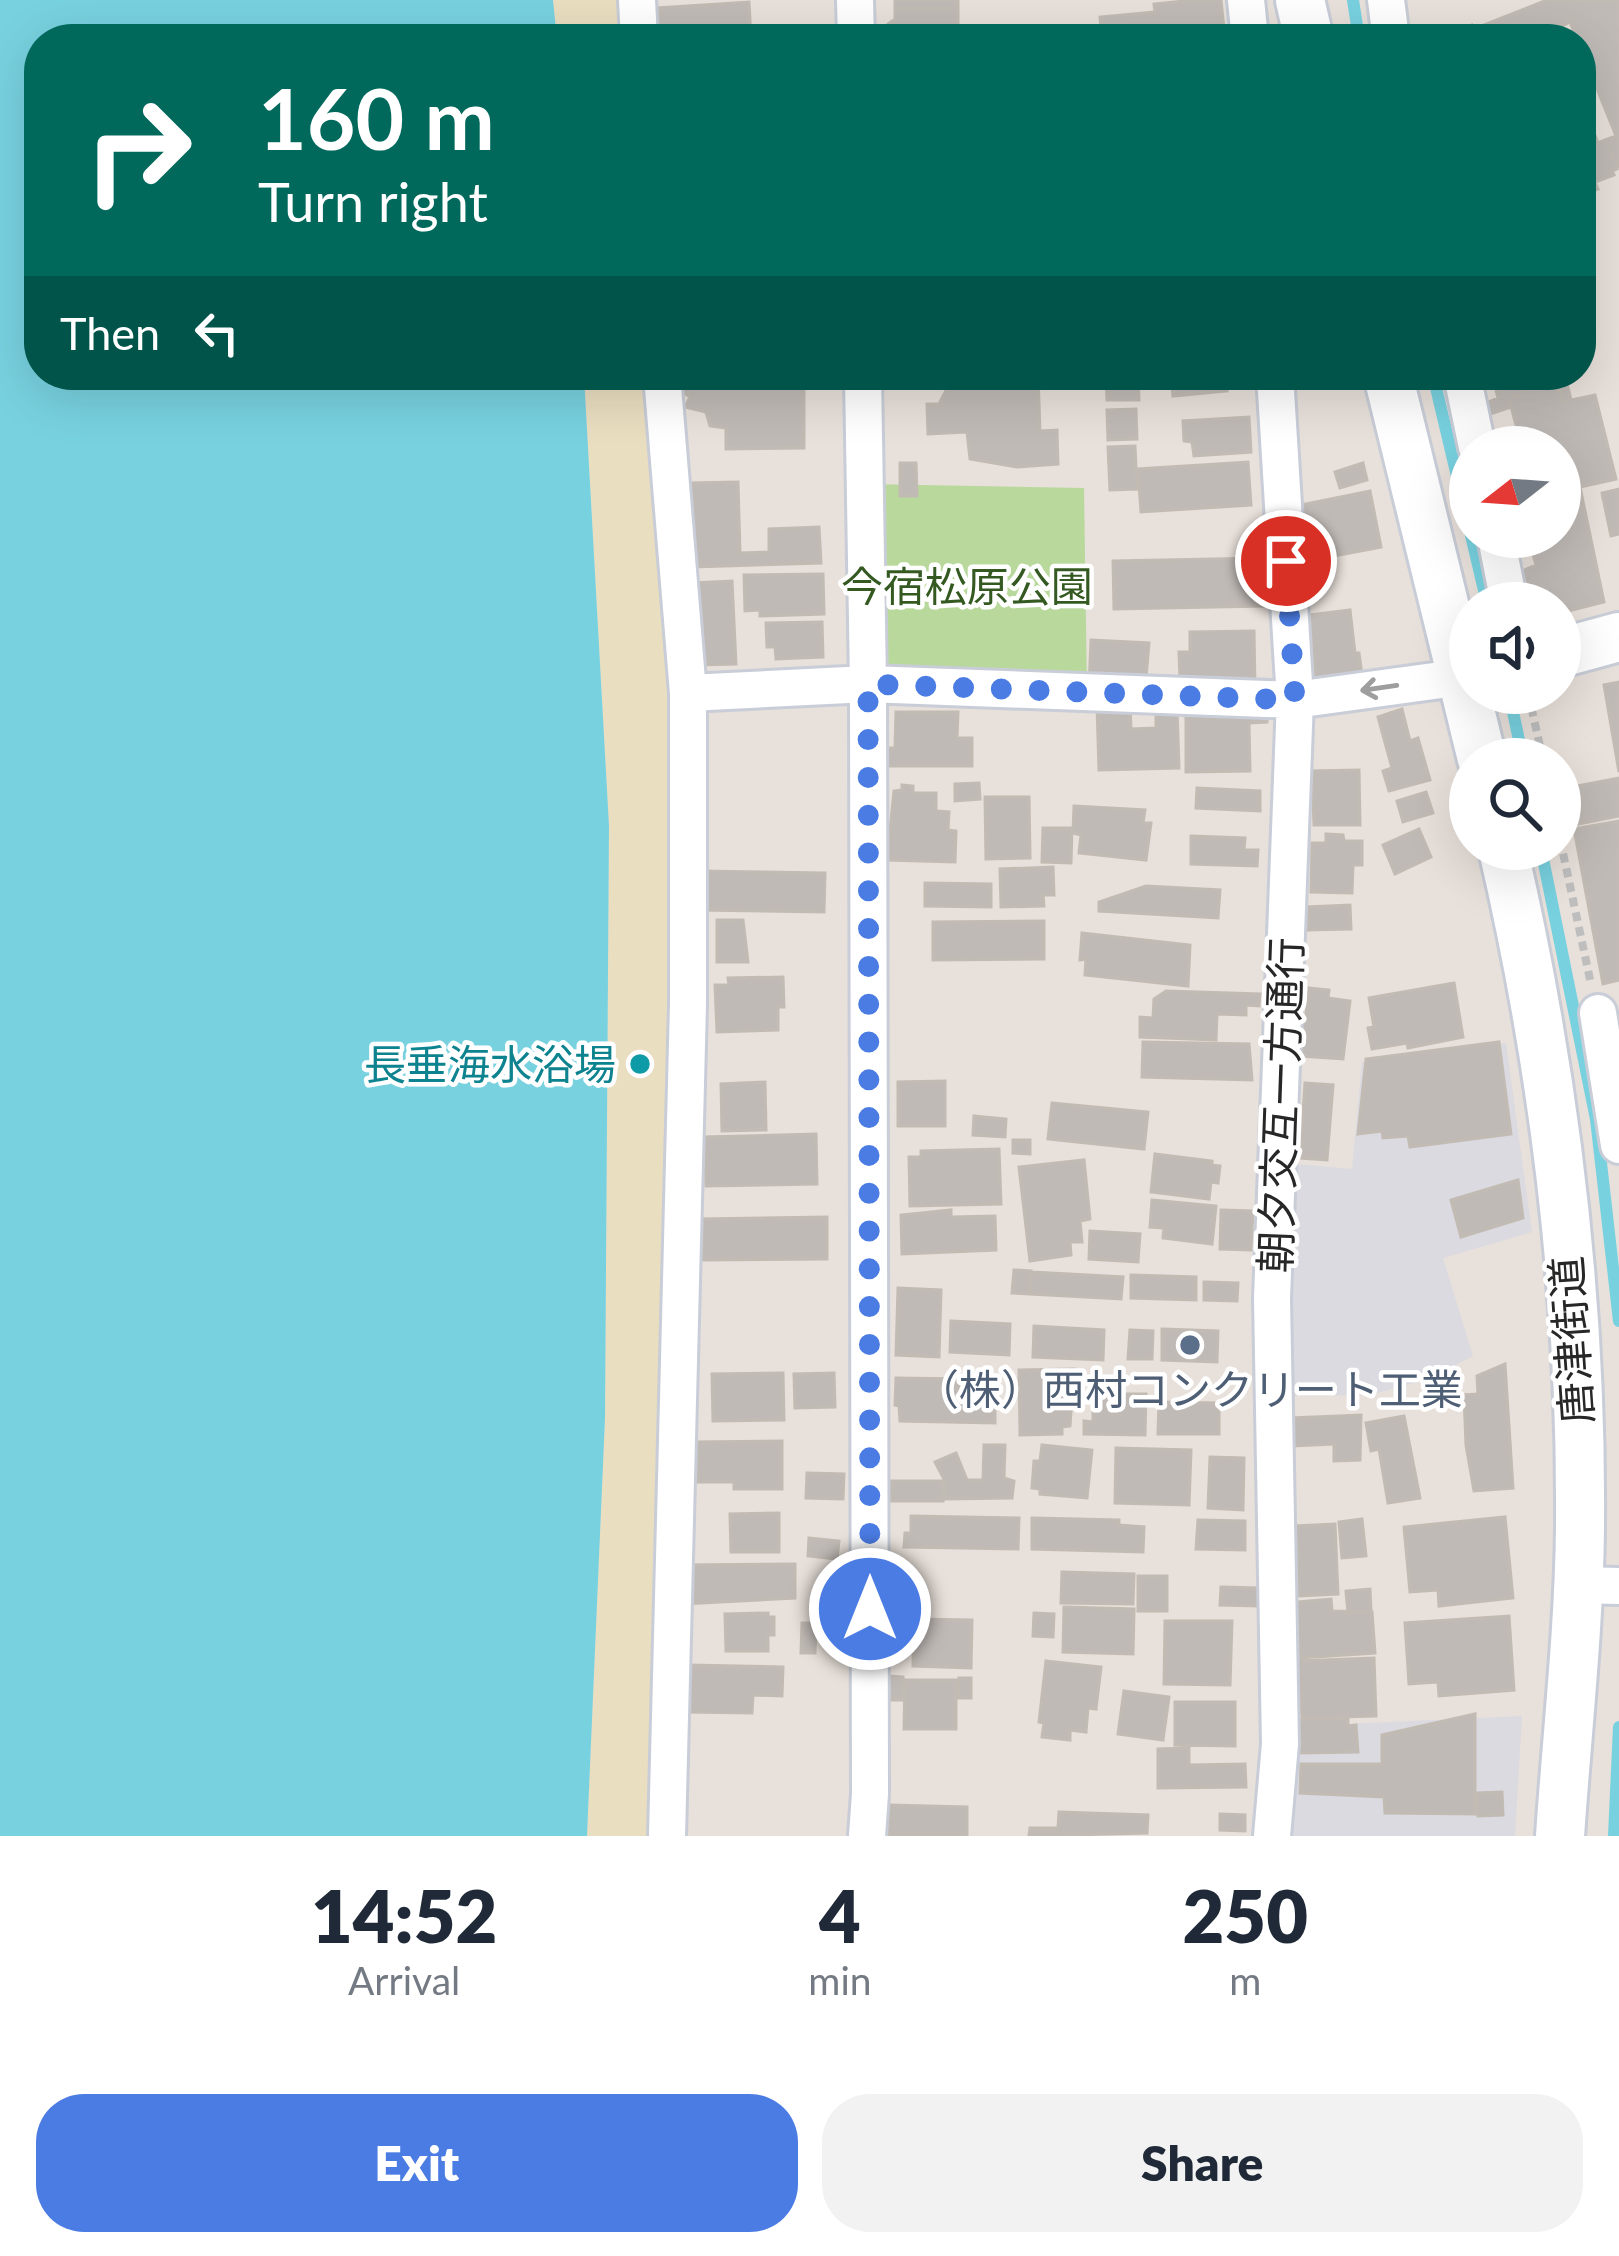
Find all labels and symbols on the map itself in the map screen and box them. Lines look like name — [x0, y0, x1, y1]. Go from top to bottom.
north arrow — [1449, 426, 1581, 558]
pin — [1235, 510, 1337, 612]
park label: 今宿松原公園 — [841, 561, 1093, 611]
one-way arrow — [1360, 677, 1399, 700]
street label: 朝夕交互一方通行 — [1249, 936, 1311, 1274]
place label: 長垂海水浴場 — [364, 1039, 616, 1089]
marker: 長垂海水浴場 — [627, 1051, 653, 1077]
street label: 唐津街道 — [1540, 1254, 1602, 1426]
marker: （株）西村コンクリート工業 — [1177, 1332, 1203, 1358]
place label: （株）西村コンクリート工業 — [917, 1364, 1463, 1414]
position arrow — [807, 1546, 933, 1672]

